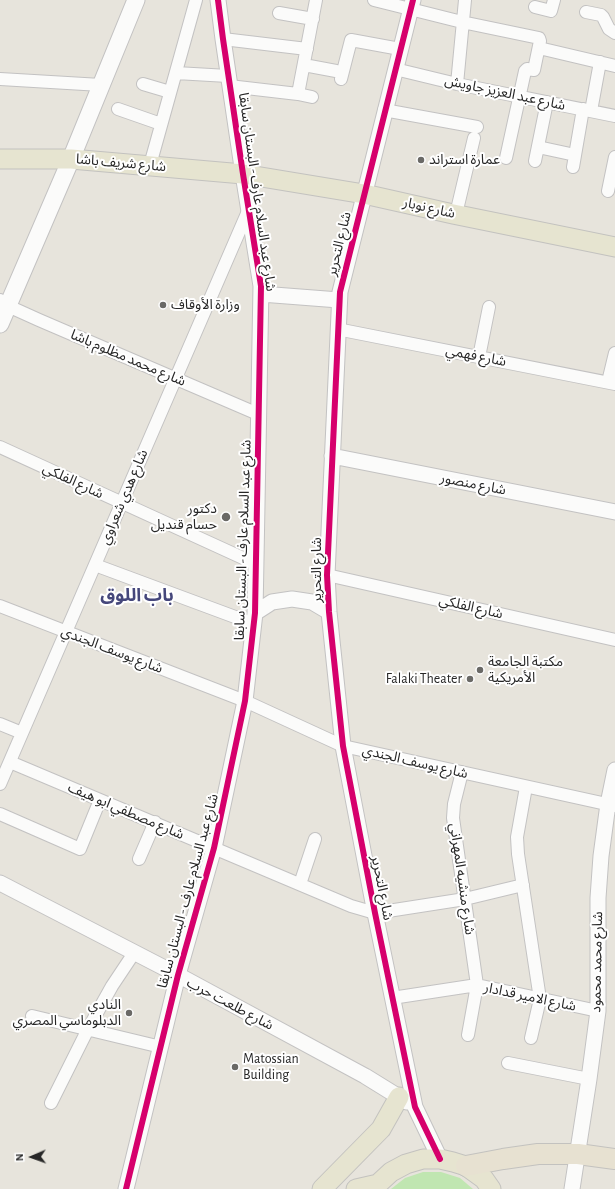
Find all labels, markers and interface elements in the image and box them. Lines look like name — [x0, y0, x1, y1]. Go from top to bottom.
street label: شارع عبد العزيز جاويش — [443, 72, 567, 114]
street label: شارع عبد السلام عارف - البستان سابقا — [235, 91, 279, 293]
street label: شارع شريف باشا — [75, 151, 167, 175]
place label: عمارة استراند — [429, 152, 500, 168]
marker: عمارة استراند — [416, 155, 426, 165]
street label: شارع نوبار — [401, 194, 457, 222]
street label: شارع التحرير — [323, 210, 355, 278]
place label: وزارة الأوقاف — [171, 297, 240, 313]
marker: وزارة الأوقاف — [158, 300, 168, 310]
street label: شارع محمد مظلوم باشا — [68, 326, 188, 390]
street label: شارع فهمي — [444, 342, 508, 370]
street label: شارع عبد السلام عارف - البستان سابقا — [231, 439, 255, 641]
street label: شارع هدي شعراوي — [96, 447, 152, 547]
street label: شارع الفلكي — [40, 460, 106, 502]
street label: شارع منصور — [439, 469, 507, 499]
place label: دكتور حسام قنديل — [151, 501, 217, 534]
marker: دكتور حسام قنديل — [220, 511, 232, 523]
street label: شارع التحرير — [309, 537, 325, 603]
district label: باب اللوق — [100, 585, 174, 607]
street label: شارع الفلكي — [437, 591, 505, 623]
street label: شارع يوسف الجندي — [59, 623, 165, 677]
place label: مكتبة الجامعة الأمريكية — [488, 654, 563, 686]
marker: مكتبة الجامعة الأمريكية — [475, 665, 485, 675]
place label: Falaki Theater — [386, 671, 462, 687]
marker: Falaki Theater — [465, 674, 475, 684]
street label: شارع يوسف الجندي — [361, 742, 469, 782]
street label: شارع مصطفي ابو هيف — [65, 779, 187, 843]
street label: شارع عبد السلام عارف - البستان سابقا — [154, 792, 222, 990]
street label: شارع منشيه المهراني — [446, 822, 478, 936]
street label: شارع التحرير — [367, 854, 397, 922]
street label: شارع محمد محمود — [588, 911, 606, 1013]
street label: شارع طلعت حرب — [184, 974, 276, 1034]
street label: شارع الامير قدادار — [482, 979, 578, 1015]
place label: النادي الدبلوماسي المصري — [12, 997, 121, 1030]
marker: النادي الدبلوماسي المصري — [124, 1008, 134, 1018]
place label: Matossian Building — [243, 1051, 299, 1084]
marker: Matossian Building — [230, 1062, 240, 1072]
north arrow — [12, 1137, 52, 1177]
text: N — [14, 1153, 25, 1161]

